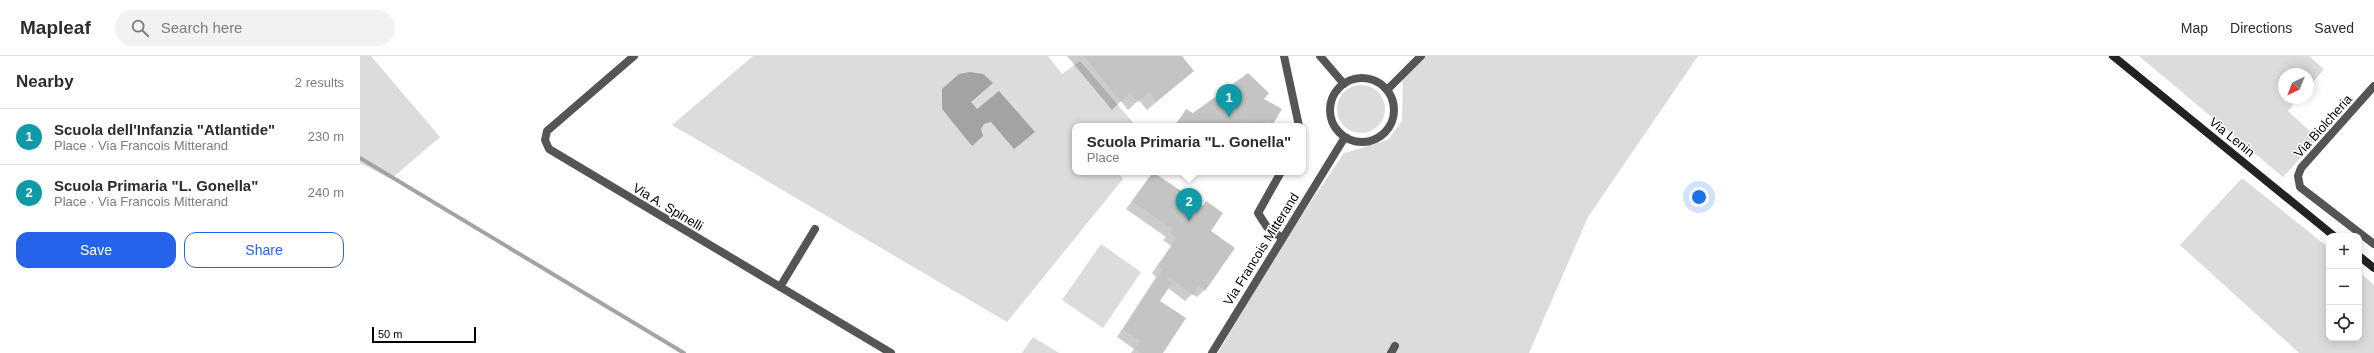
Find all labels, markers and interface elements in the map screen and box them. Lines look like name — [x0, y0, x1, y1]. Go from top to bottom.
search box — [115, 10, 395, 46]
text: Mapleaf — [20, 17, 91, 38]
icon: search — [129, 17, 151, 39]
text: Search here — [161, 19, 242, 36]
text: Map — [2181, 20, 2208, 36]
text: Directions — [2230, 20, 2292, 36]
text: Saved — [2314, 20, 2354, 36]
north arrow — [2278, 68, 2314, 104]
text: Nearby — [16, 72, 74, 91]
text: 2 results — [295, 75, 344, 90]
pin: 1 — [1216, 84, 1242, 117]
street label: Via Biolcheria — [2291, 91, 2356, 160]
street label: Via Lenin — [2206, 114, 2258, 160]
text: Scuola dell'Infanzia "Atlantide" — [54, 121, 275, 138]
popup — [1072, 123, 1306, 175]
text: 1 — [25, 129, 33, 144]
text: 230 m — [308, 129, 344, 144]
text: Scuola Primaria "L. Gonella" — [1087, 133, 1291, 150]
text: Place · Via Francois Mitterand — [54, 138, 228, 153]
text: Place — [1087, 150, 1119, 165]
text: Scuola Primaria "L. Gonella" — [54, 177, 258, 194]
street label: Via A. Spinelli — [630, 180, 706, 234]
text: 2 — [25, 185, 33, 200]
text: 240 m — [308, 185, 344, 200]
your location — [1689, 187, 1709, 207]
pin: 2 — [1176, 188, 1202, 221]
street label: Via Francois Mitterand — [1220, 190, 1302, 308]
text: Place · Via Francois Mitterand — [54, 194, 228, 209]
button: Save — [16, 232, 176, 268]
button: Share — [184, 232, 344, 268]
map controls — [2326, 233, 2362, 341]
button: + — [2326, 233, 2362, 269]
button: − — [2326, 269, 2362, 305]
button: locate — [2326, 305, 2362, 341]
scale bar — [372, 325, 476, 344]
text: 50 m — [378, 328, 402, 340]

